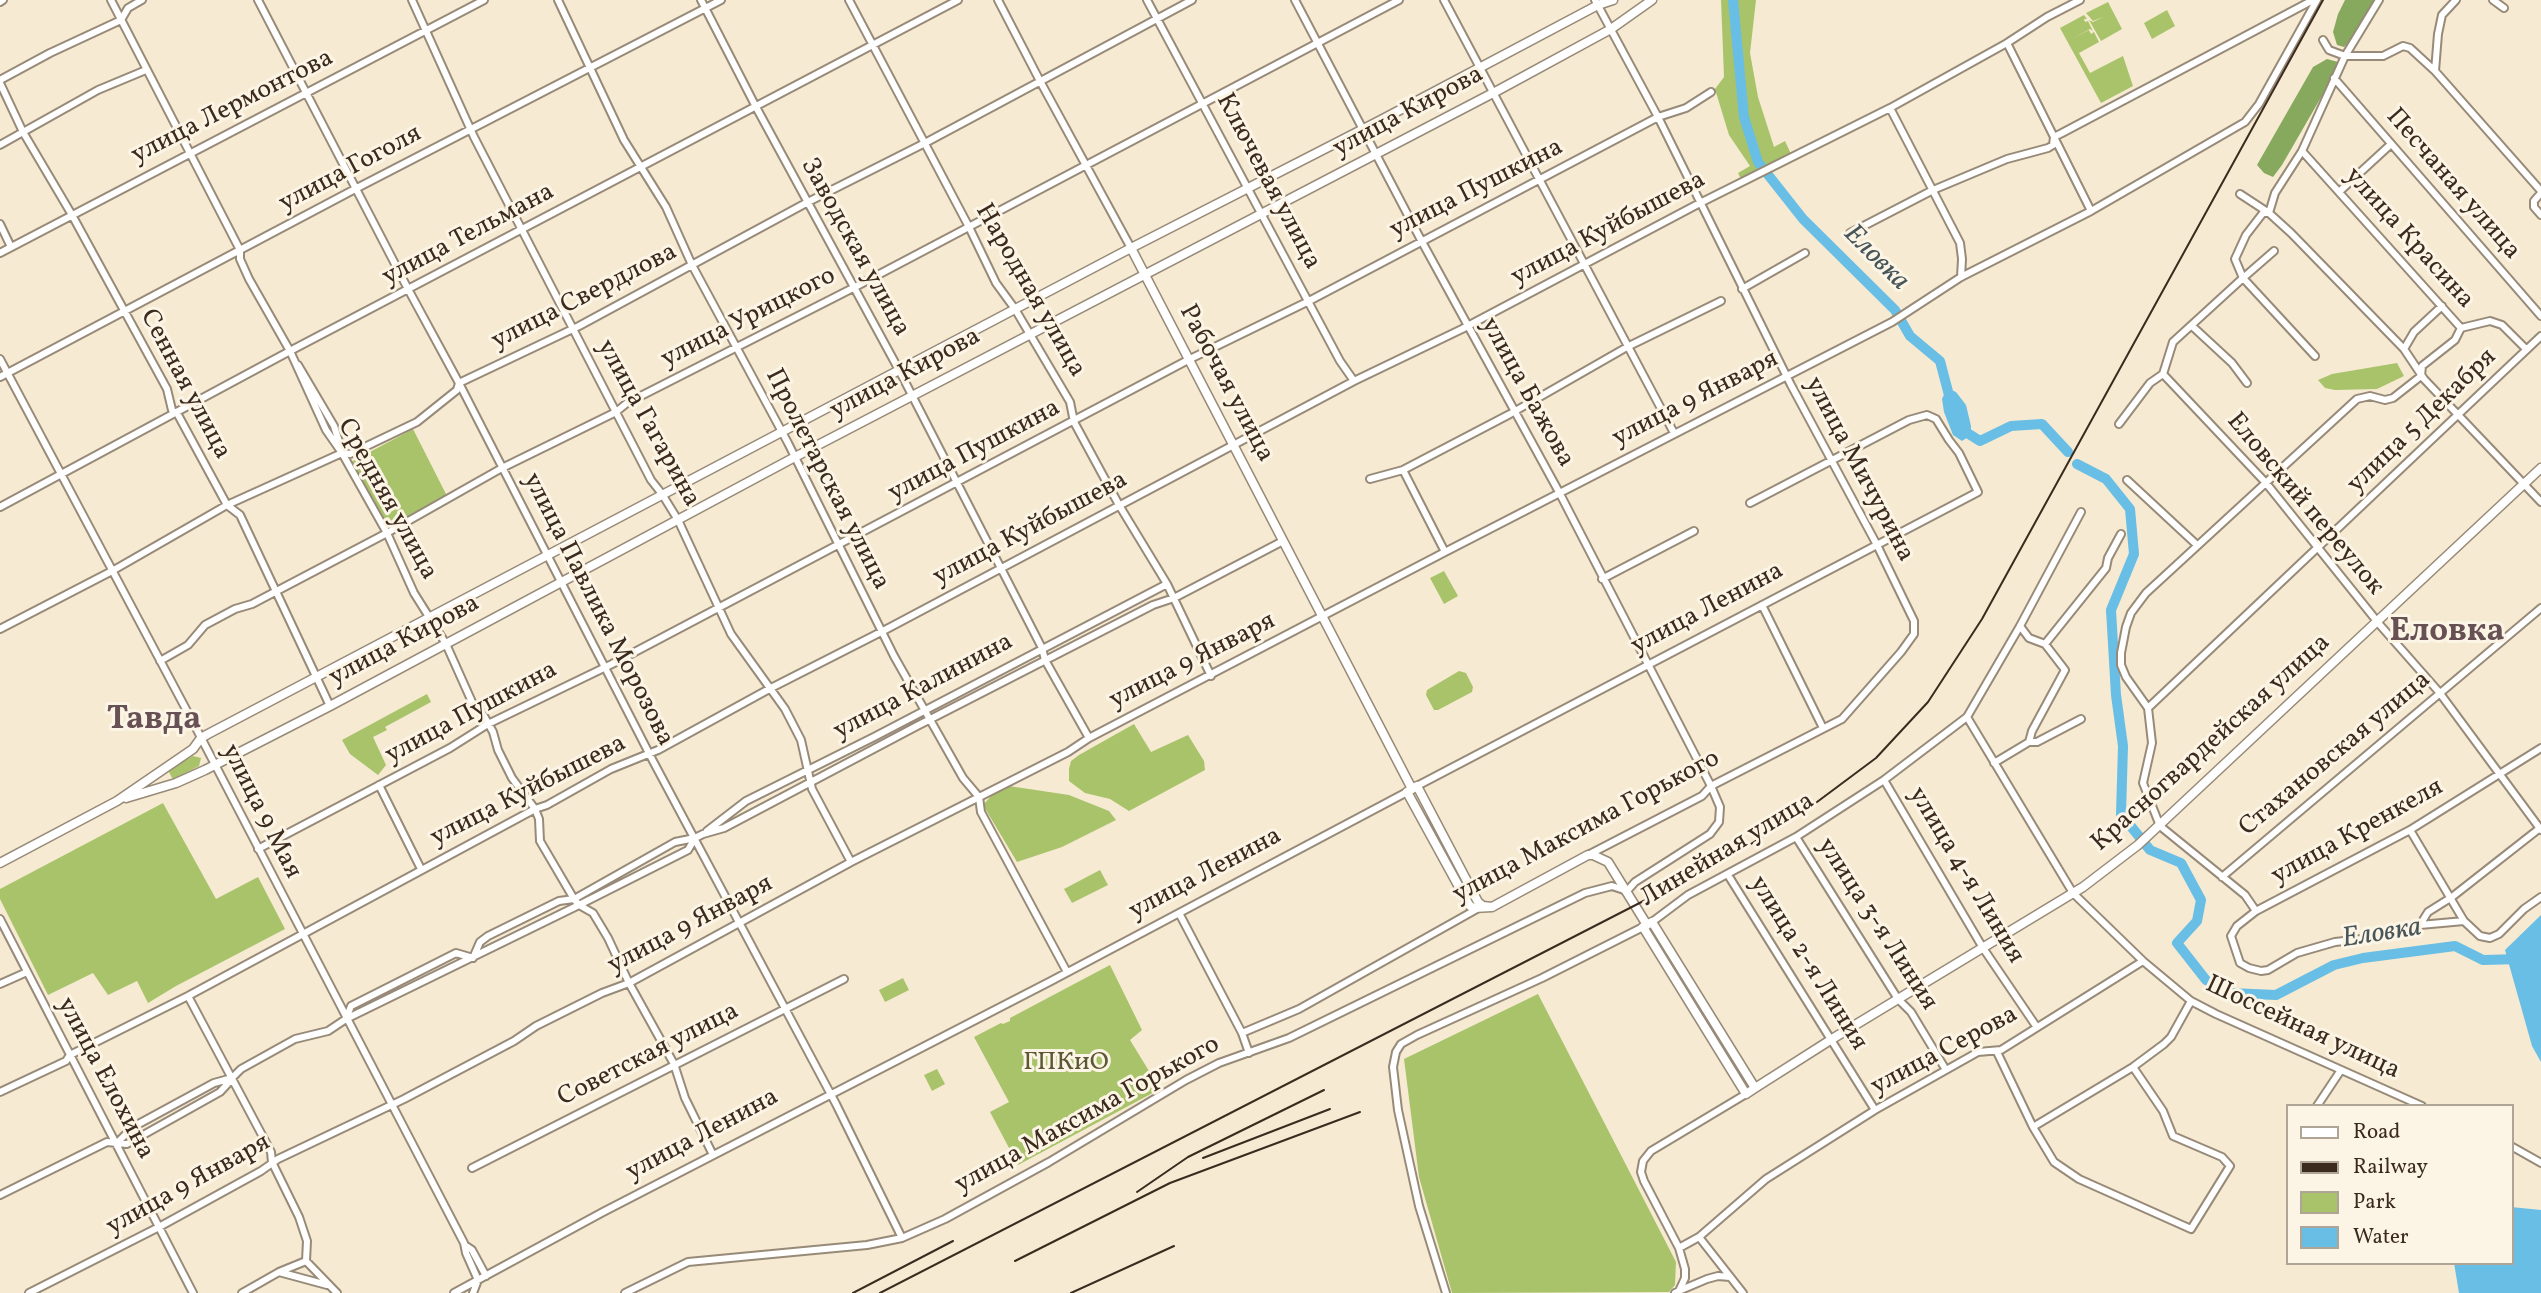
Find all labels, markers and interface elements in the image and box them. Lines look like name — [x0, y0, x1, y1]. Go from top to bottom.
street label: улица Лермонтова — [127, 44, 339, 172]
street label: улица Кирова — [1328, 60, 1490, 166]
street label: Ключевая улица — [1207, 89, 1327, 275]
street label: Песчаная улица — [2378, 103, 2526, 267]
street label: улица Гоголя — [274, 119, 428, 221]
street label: улица Пушкина — [1385, 133, 1569, 247]
street label: Заводская улица — [792, 153, 916, 343]
street label: улица Красина — [2336, 162, 2480, 316]
street label: улица Куйбышева — [1507, 166, 1711, 294]
street label: улица Тельмана — [378, 178, 560, 294]
street label: Народная улица — [967, 199, 1091, 383]
water label: Еловка — [1835, 219, 1915, 299]
street label: улица Свердлова — [487, 238, 683, 358]
street label: улица Урицкого — [657, 262, 841, 376]
street label: Рабочая улица — [1170, 300, 1280, 468]
street label: Сенная улица — [131, 305, 237, 465]
street label: улица Бажова — [1472, 313, 1580, 473]
street label: улица Кирова — [825, 322, 987, 428]
street label: улица Гагарина — [588, 335, 706, 513]
street label: улица 5 Декабря — [2342, 343, 2504, 501]
street label: улица 9 Января — [1608, 345, 1784, 455]
street label: Пролетарская улица — [757, 364, 895, 596]
street label: улица Мичурина — [1796, 372, 1920, 568]
street label: улица Пушкина — [884, 394, 1066, 510]
street label: Еловский переулок — [2219, 407, 2389, 603]
street label: Средняя улица — [329, 414, 443, 586]
street label: улица Куйбышева — [929, 466, 1133, 594]
street label: улица Павлика Морозова — [514, 468, 680, 752]
street label: улица Ленина — [1627, 557, 1789, 663]
street label: улица Кирова — [324, 589, 486, 695]
street label: улица 9 Января — [1105, 607, 1281, 717]
district label: Еловка — [2389, 614, 2505, 654]
street label: улица Калинина — [829, 628, 1019, 748]
street label: Красногвардейская улица — [2086, 628, 2338, 860]
street label: улица Пушкина — [381, 656, 563, 772]
street label: Стахановская улица — [2234, 666, 2438, 844]
district label: Тавда — [107, 702, 201, 742]
street label: улица Куйбышева — [426, 729, 632, 855]
street label: улица 9 Мая — [213, 739, 307, 885]
street label: улица Максима Горького — [1448, 744, 1726, 912]
street label: улица Кренкеля — [2267, 773, 2449, 893]
street label: улица 4-я Линия — [1900, 782, 2030, 970]
street label: Линейная улица — [1635, 787, 1821, 915]
street label: улица Ленина — [1125, 822, 1287, 928]
street label: улица 3-я Линия — [1809, 833, 1943, 1017]
street label: улица 9 Января — [603, 869, 779, 983]
street label: улица 2-я Линия — [1741, 871, 1873, 1057]
water label: Еловка — [2340, 912, 2424, 958]
street label: Шоссейная улица — [2200, 970, 2404, 1088]
street label: улица Елохина — [48, 993, 160, 1165]
street label: Советская улица — [553, 997, 745, 1115]
street label: улица Серова — [1866, 1000, 2024, 1104]
street label: улица Максима Горького — [950, 1030, 1226, 1202]
park label: ГПКиО — [1023, 1048, 1109, 1080]
street label: улица Ленина — [622, 1083, 784, 1189]
legend — [2286, 1104, 2513, 1265]
text: Road — [2353, 1118, 2400, 1147]
street label: улица 9 Января — [102, 1128, 276, 1244]
text: Railway — [2353, 1153, 2428, 1182]
text: Park — [2353, 1188, 2396, 1217]
text: Water — [2353, 1223, 2409, 1252]

